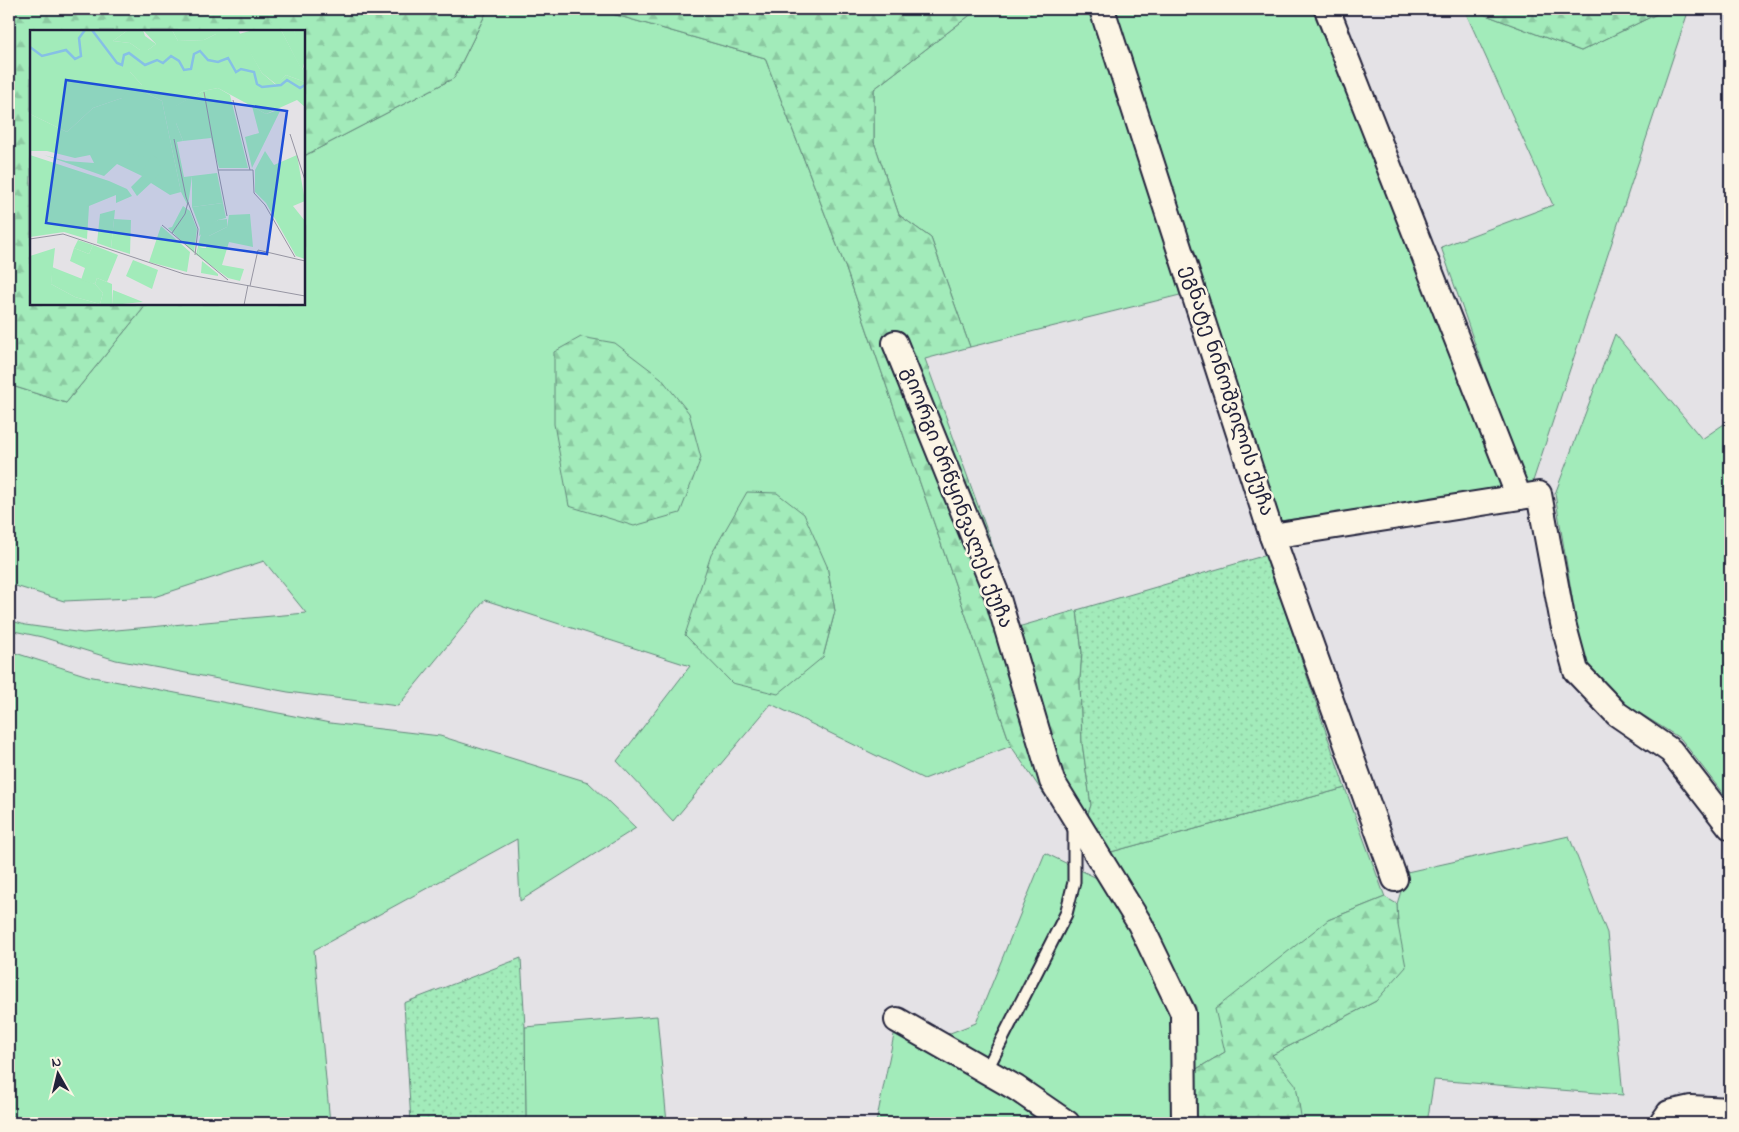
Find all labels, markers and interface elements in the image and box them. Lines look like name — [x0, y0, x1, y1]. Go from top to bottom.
inset map — [30, 30, 305, 305]
street label: ეგნატე ნინოშვილის ქუჩა — [1172, 262, 1280, 520]
street label: გიორგი ბრწყინვალეს ქუჩა — [893, 363, 1019, 633]
north arrow — [32, 1050, 82, 1100]
text: N — [50, 1052, 63, 1074]

